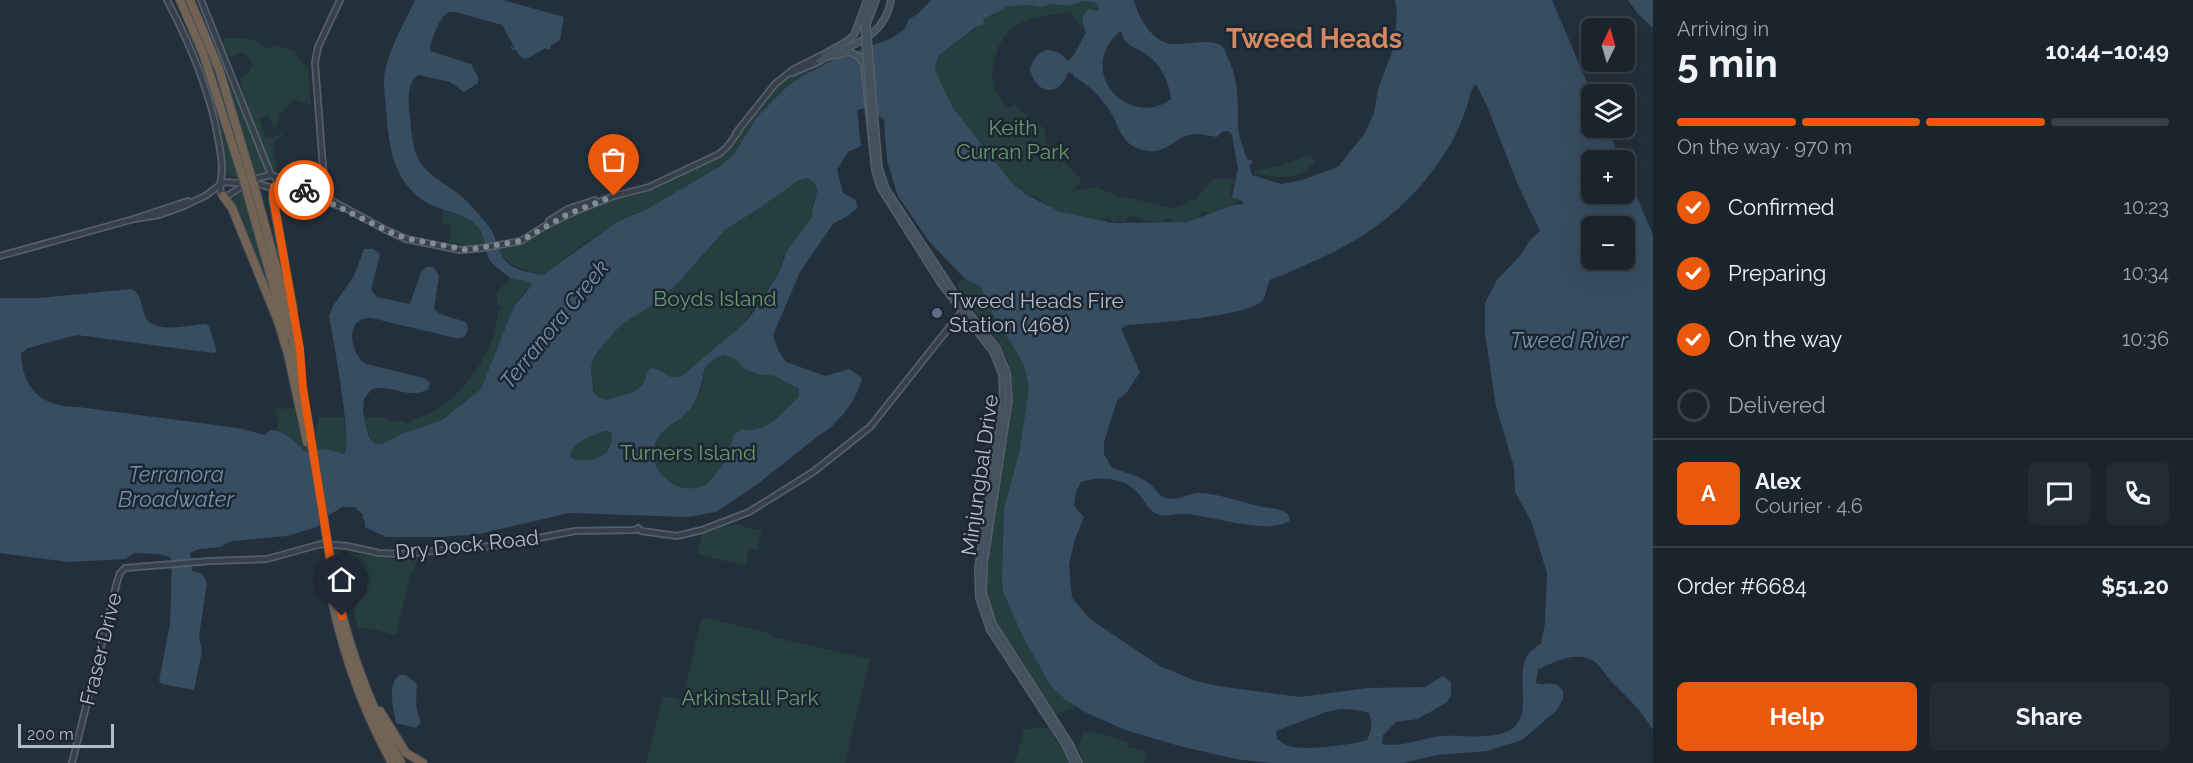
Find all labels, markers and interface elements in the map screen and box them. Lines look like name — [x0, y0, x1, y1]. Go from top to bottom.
text: Arriving in — [1677, 17, 1769, 41]
north arrow — [1581, 18, 1635, 72]
map controls — [1581, 18, 1635, 270]
district label: Tweed Heads — [1226, 23, 1402, 54]
text: 10:44–10:49 — [2045, 38, 2169, 64]
text: 5 min — [1677, 40, 1778, 86]
button: layers — [1581, 84, 1635, 138]
park label: Keith Curran Park — [956, 115, 1070, 164]
pin — [588, 134, 639, 196]
text: On the way · 970 m — [1677, 135, 1852, 159]
icon: bag — [597, 143, 630, 176]
button: + — [1581, 150, 1635, 204]
courier — [274, 160, 334, 220]
icon: bike — [288, 174, 321, 207]
icon: check — [1677, 191, 1710, 224]
text: Confirmed — [1728, 194, 1835, 220]
text: 10:23 — [2123, 195, 2169, 219]
button: − — [1581, 216, 1635, 270]
water label: Terranora Creek — [494, 254, 614, 394]
icon: check — [1677, 257, 1710, 290]
text: Preparing — [1728, 260, 1826, 286]
text: 10:34 — [2123, 261, 2169, 285]
park label: Boyds Island — [653, 286, 777, 311]
place label: Tweed Heads Fire Station (468) — [949, 288, 1124, 337]
marker: Tweed Heads Fire Station (468) — [930, 306, 944, 320]
icon: check — [1677, 323, 1710, 356]
text: On the way — [1728, 326, 1842, 352]
water label: Tweed River — [1510, 327, 1630, 353]
text: 10:36 — [2122, 327, 2169, 351]
text: Delivered — [1728, 392, 1826, 418]
street label: Minjungbal Drive — [956, 393, 1003, 557]
park label: Turners Island — [620, 440, 756, 465]
water label: Terranora Broadwater — [118, 461, 235, 512]
button: chat — [2028, 462, 2091, 525]
button: phone — [2106, 462, 2169, 525]
text: Alex — [1755, 468, 1801, 494]
text: A — [1701, 480, 1716, 506]
text: Courier · 4.6 — [1755, 494, 1863, 518]
street label: Dry Dock Road — [394, 525, 540, 564]
pin — [316, 554, 367, 616]
icon: home — [325, 563, 358, 596]
text: Order #6684 — [1677, 573, 1807, 599]
text: $51.20 — [2101, 573, 2169, 599]
street label: Fraser Drive — [74, 590, 127, 708]
button: Help — [1677, 682, 1917, 751]
button: Share — [1929, 682, 2169, 751]
park label: Arkinstall Park — [681, 685, 819, 710]
scale bar — [18, 721, 114, 748]
text: 200 m — [27, 725, 74, 744]

